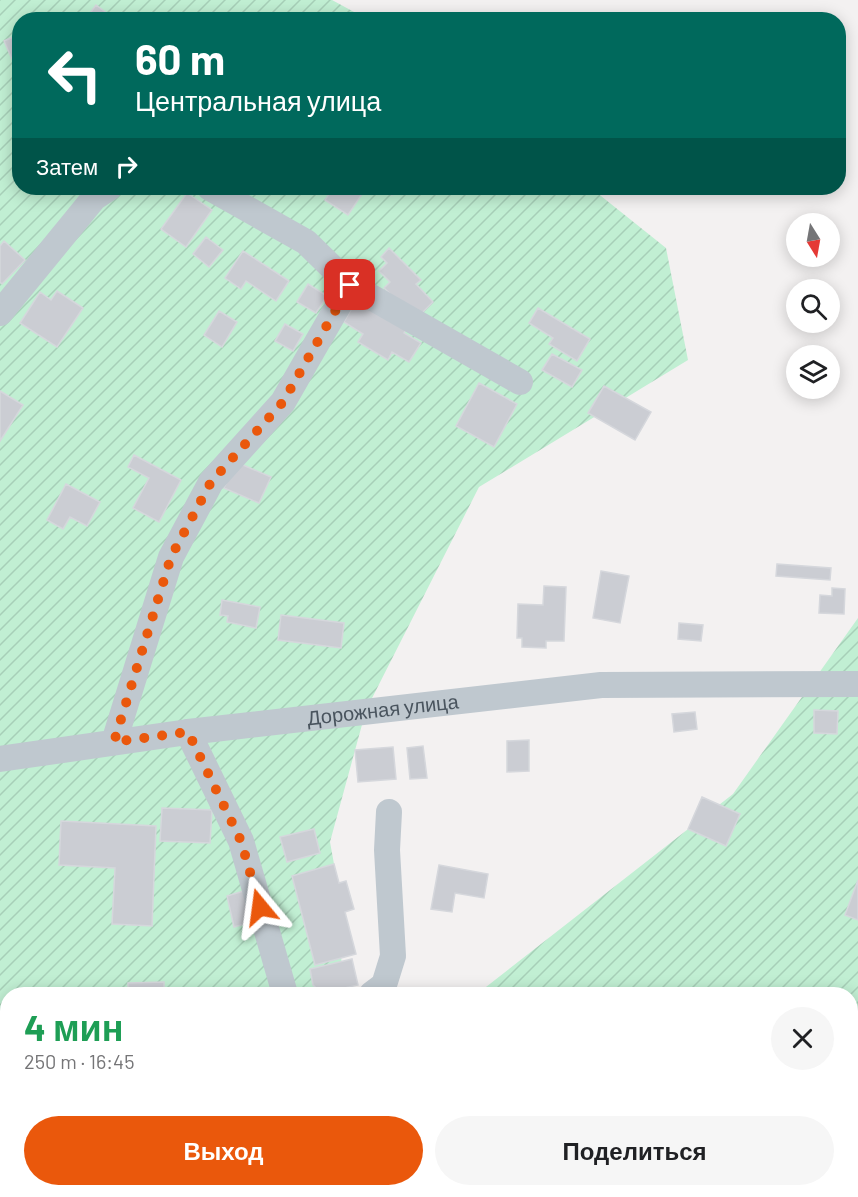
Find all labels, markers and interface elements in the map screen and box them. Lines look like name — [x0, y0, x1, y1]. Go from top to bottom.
text: 60 m — [135, 33, 225, 83]
icon: left — [36, 36, 114, 114]
text: Центральная улица — [135, 84, 381, 116]
icon: right — [110, 150, 143, 183]
text: Затем — [36, 153, 98, 179]
north arrow — [786, 213, 840, 267]
map controls — [786, 213, 840, 399]
pin — [324, 259, 375, 310]
icon: arrive — [333, 268, 366, 301]
button: search — [786, 279, 840, 333]
button: layers — [786, 345, 840, 399]
street label: Дорожная улица — [306, 688, 461, 729]
position arrow — [228, 875, 292, 939]
text: 4 мин — [24, 1005, 124, 1048]
button: close — [771, 1007, 834, 1070]
text: 250 m · 16:45 — [24, 1049, 134, 1073]
button: Выход — [24, 1116, 423, 1185]
button: Поделиться — [435, 1116, 834, 1185]

